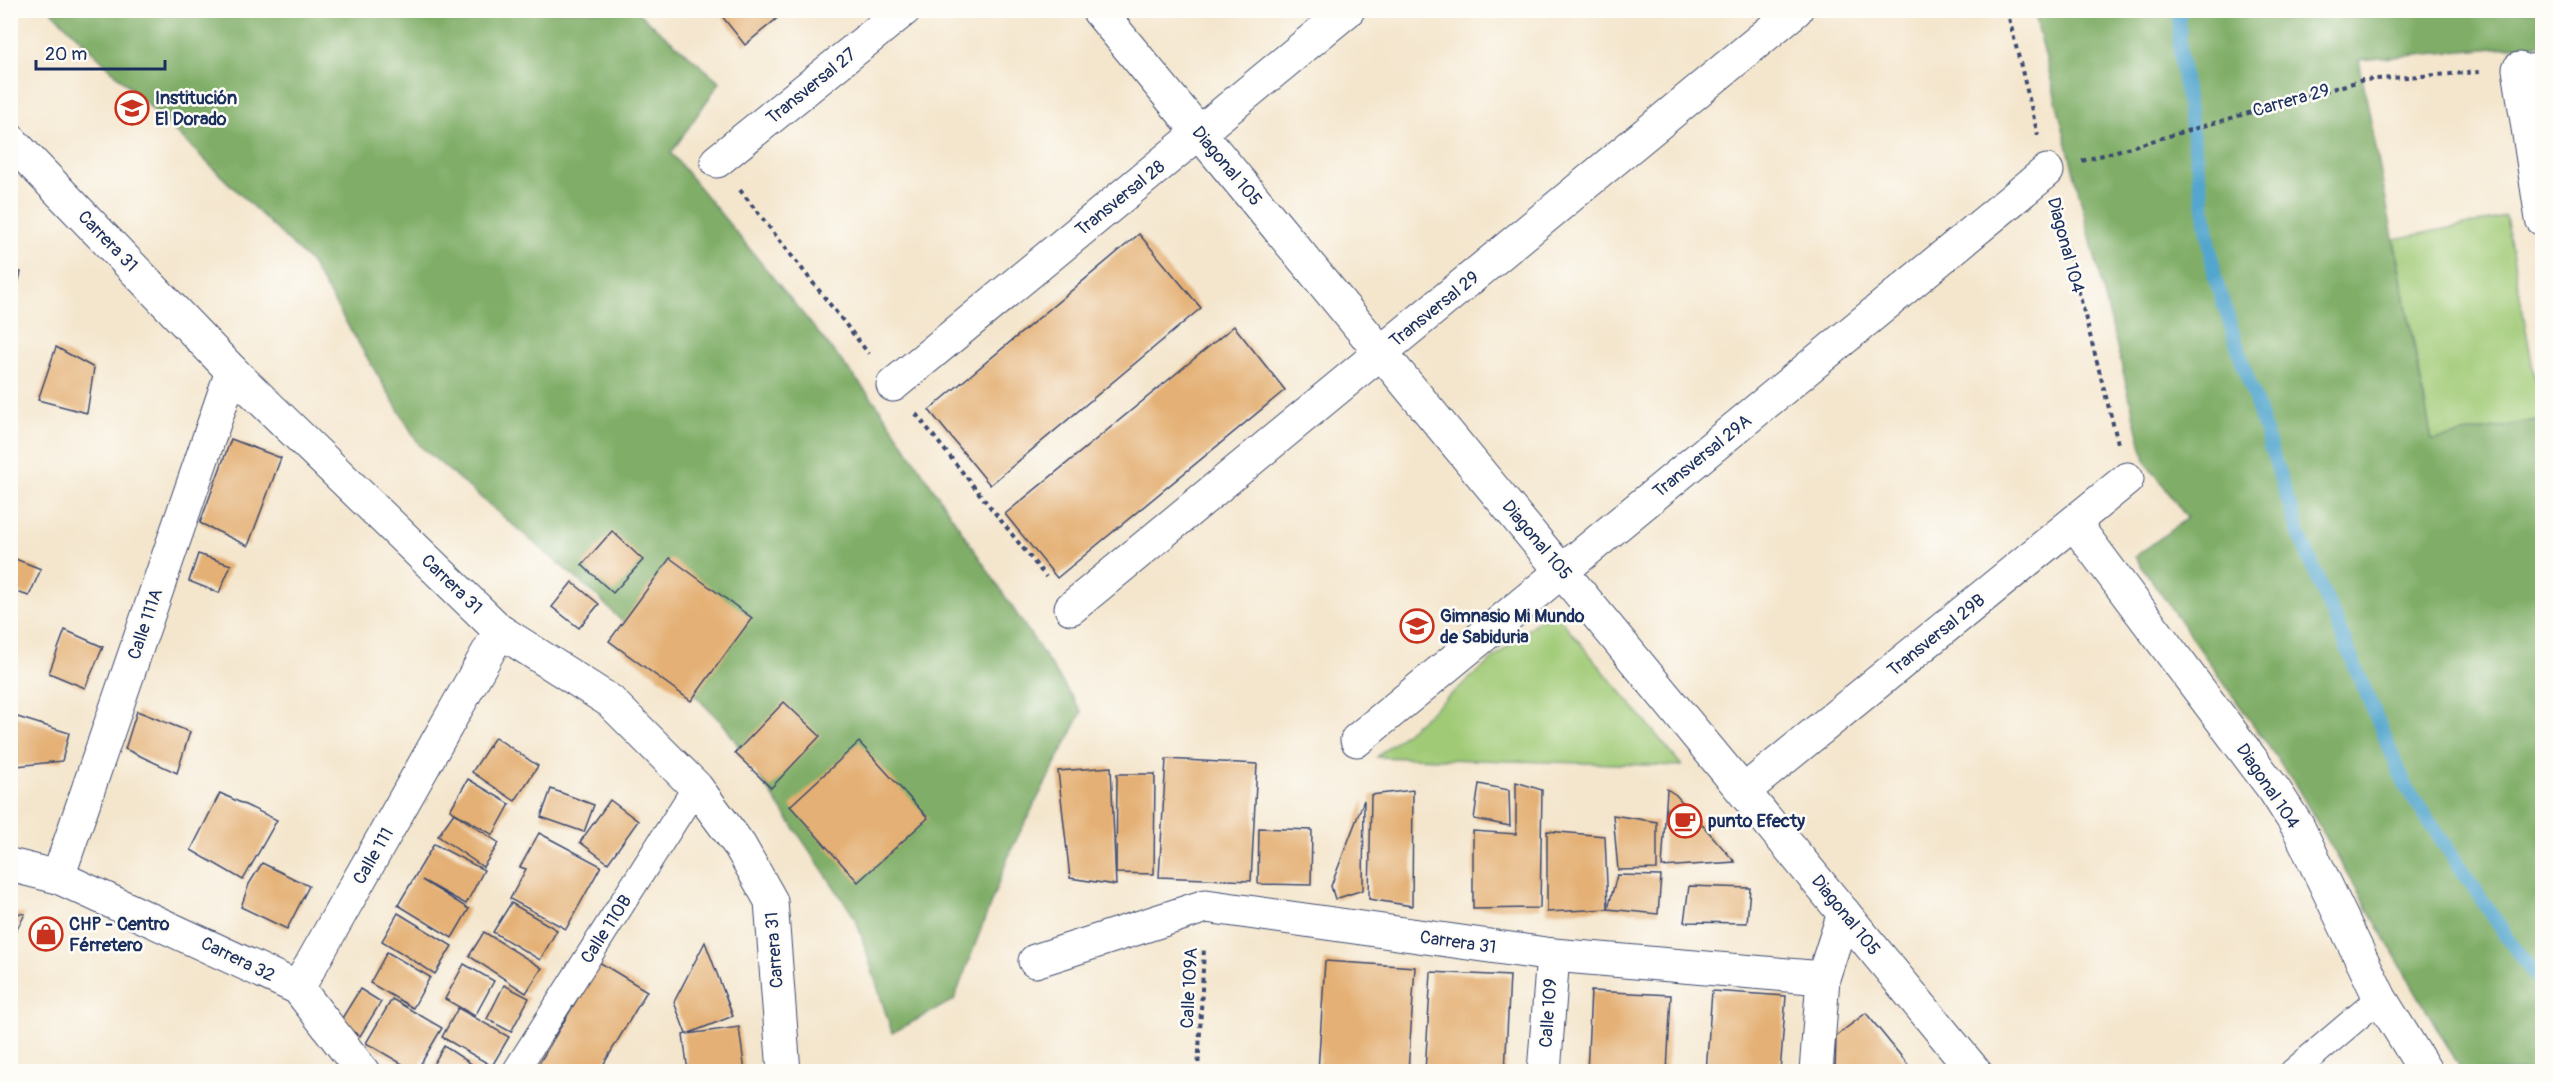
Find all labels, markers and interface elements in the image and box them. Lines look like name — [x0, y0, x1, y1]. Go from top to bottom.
scale bar — [36, 33, 165, 71]
text: 20 m — [45, 43, 87, 66]
street label: Transversal 27 — [762, 43, 861, 130]
street label: Carrera 29 — [2250, 79, 2332, 122]
place label: Institución El Dorado — [155, 87, 237, 131]
school or university icon: Institución El Dorado — [114, 90, 150, 126]
street label: Diagonal 105 — [1187, 122, 1267, 211]
street label: Transversal 28 — [1071, 155, 1170, 242]
street label: Diagonal 104 — [2042, 195, 2089, 296]
street label: Carrera 31 — [73, 206, 143, 277]
street label: Transversal 29 — [1385, 266, 1484, 353]
street label: Transversal 29A — [1648, 409, 1757, 503]
street label: Diagonal 105 — [1497, 496, 1577, 585]
street label: Carrera 31 — [416, 549, 487, 619]
street label: Calle 111A — [123, 585, 168, 663]
street label: Transversal 29B — [1883, 589, 1990, 682]
place label: Gimnasio Mi Mundo de Sabiduria — [1440, 605, 1585, 649]
school or university icon: Gimnasio Mi Mundo de Sabiduria — [1399, 608, 1435, 644]
street label: Diagonal 104 — [2231, 739, 2305, 834]
cafe icon: punto Efecty — [1667, 803, 1703, 839]
place label: punto Efecty — [1708, 810, 1805, 833]
street label: Calle 111 — [348, 824, 399, 889]
street label: Diagonal 105 — [1806, 870, 1885, 960]
street label: Calle 110B — [576, 891, 637, 968]
street label: Carrera 31 — [760, 911, 789, 989]
place label: CHP - Centro Férretero — [69, 913, 170, 957]
shop icon: CHP - Centro Férretero — [28, 916, 64, 952]
street label: Carrera 31 — [1418, 926, 1497, 959]
street label: Carrera 32 — [197, 932, 279, 987]
street label: Calle 109A — [1176, 947, 1203, 1029]
street label: Calle 109 — [1535, 978, 1562, 1048]

